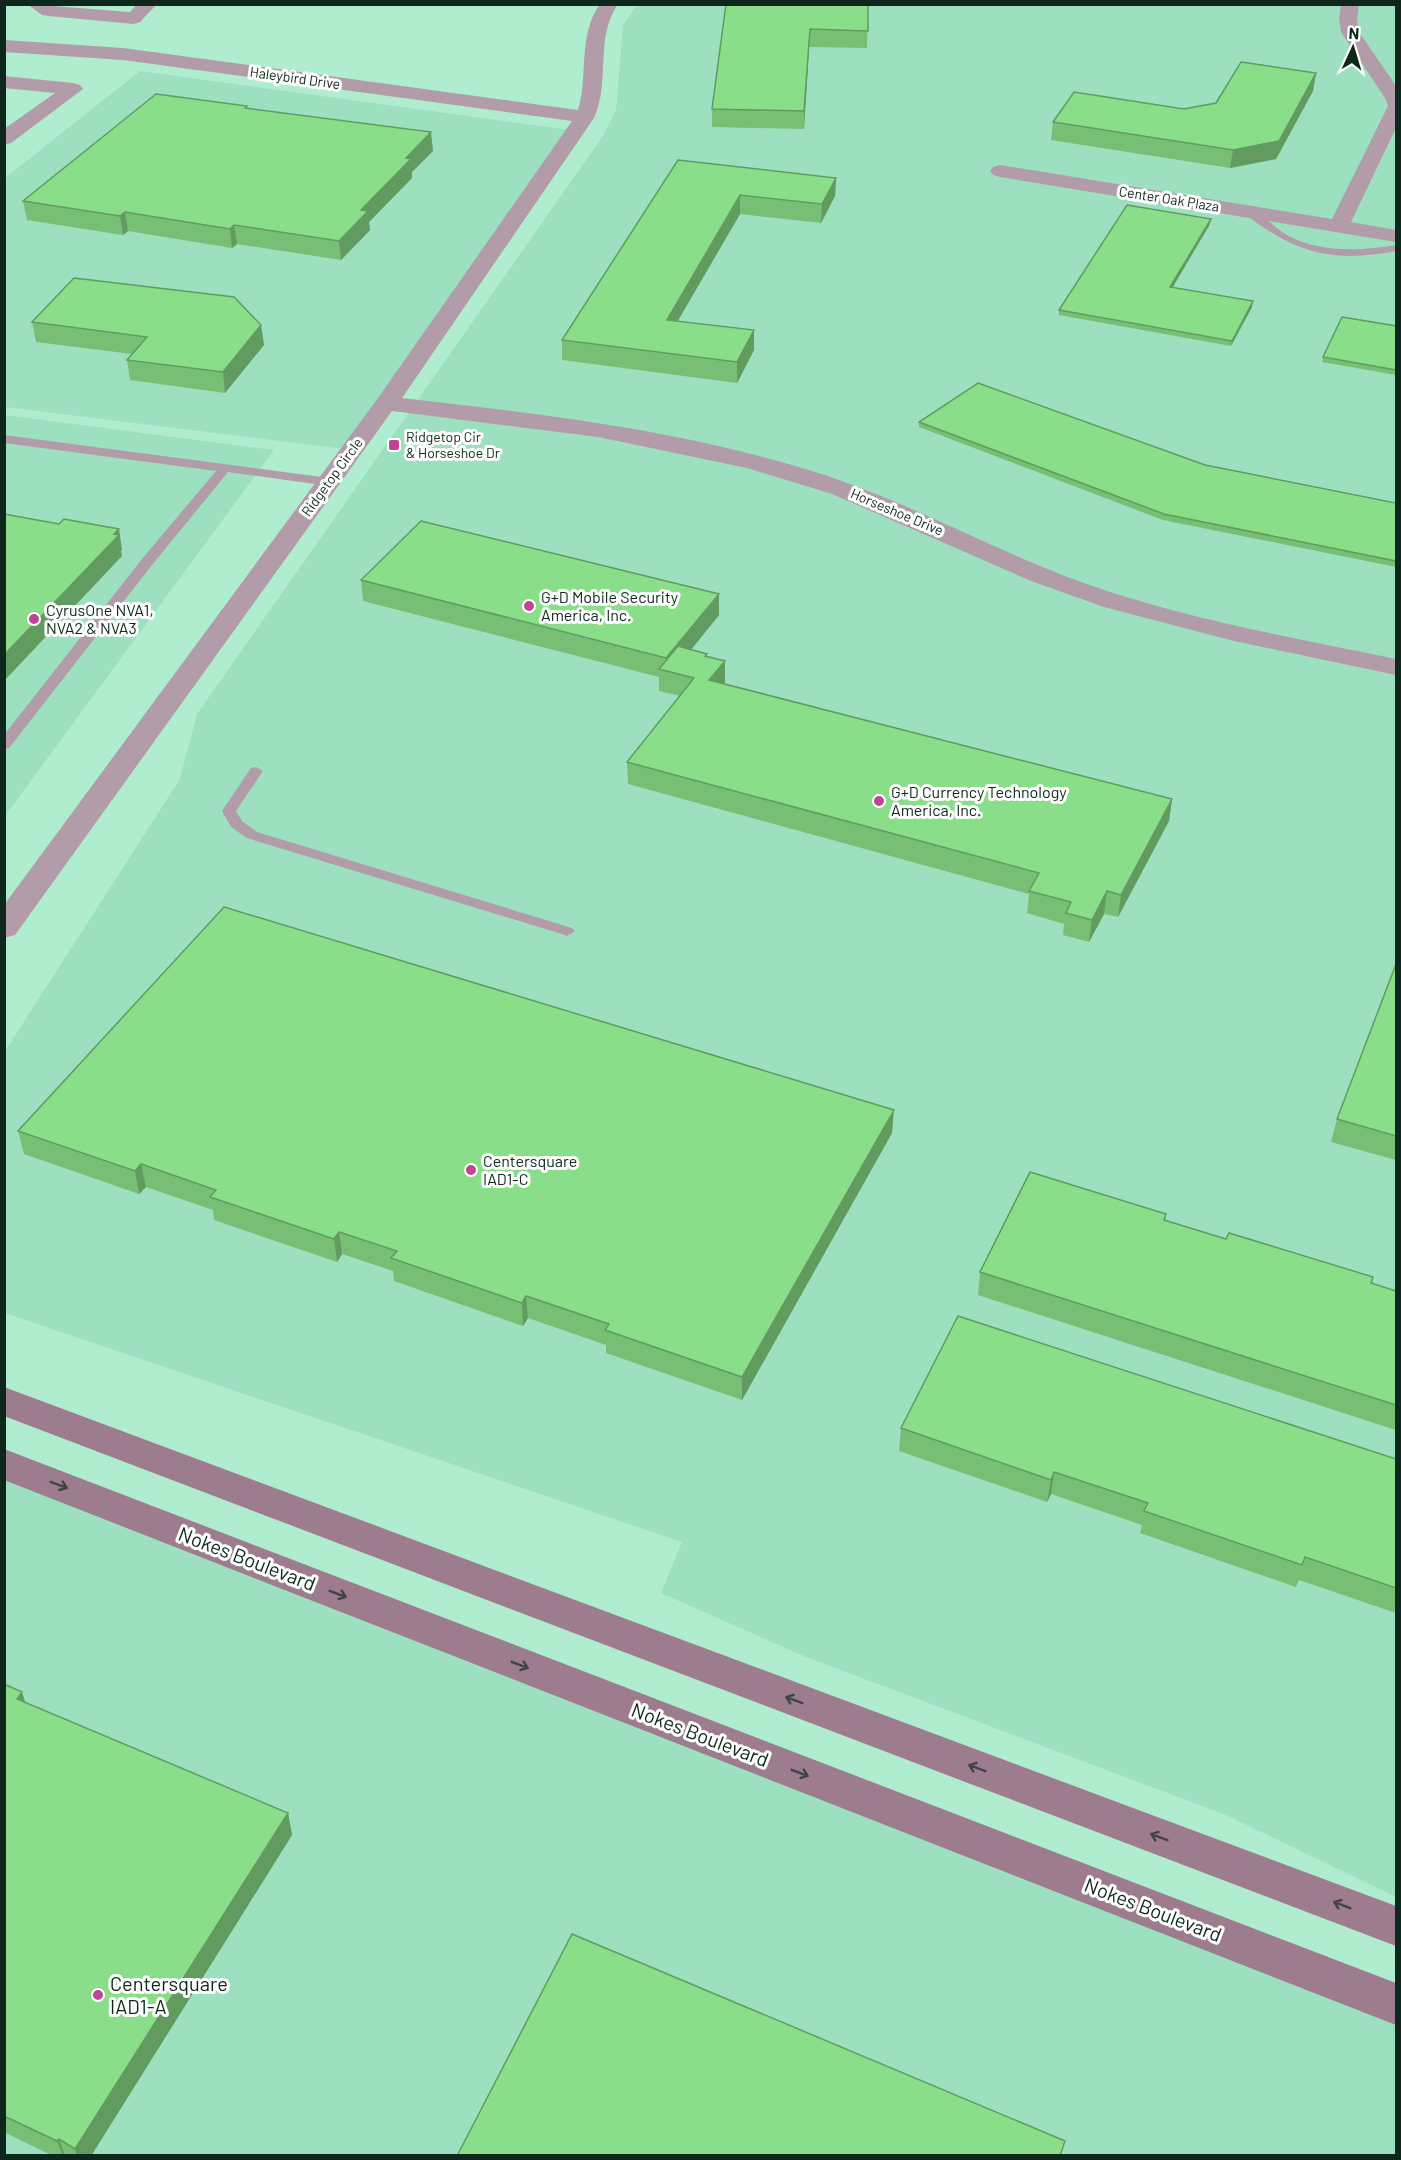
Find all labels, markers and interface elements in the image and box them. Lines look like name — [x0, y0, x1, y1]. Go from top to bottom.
north arrow — [1323, 18, 1383, 78]
text: N — [1348, 23, 1360, 42]
street label: Haleybird Drive — [249, 63, 341, 92]
street label: Center Oak Plaza — [1118, 182, 1220, 215]
place label: Ridgetop Cir & Horseshoe Dr — [406, 428, 500, 461]
street label: Ridgetop Circle — [297, 434, 366, 519]
marker: Ridgetop Cir & Horseshoe Dr — [387, 438, 401, 452]
street label: Horseshoe Drive — [848, 484, 946, 539]
place label: G+D Mobile Security America, Inc. — [541, 587, 679, 624]
marker: G+D Mobile Security America, Inc. — [522, 599, 536, 613]
place label: CyrusOne NVA1, NVA2 & NVA3 — [46, 600, 154, 637]
marker: CyrusOne NVA1, NVA2 & NVA3 — [27, 612, 41, 626]
place label: G+D Currency Technology America, Inc. — [891, 782, 1067, 819]
marker: G+D Currency Technology America, Inc. — [872, 794, 886, 808]
place label: Centersquare IAD1-C — [483, 1151, 577, 1188]
marker: Centersquare IAD1-C — [464, 1163, 478, 1177]
one-way arrow — [49, 1480, 68, 1491]
street label: Nokes Boulevard — [175, 1521, 319, 1595]
one-way arrow — [329, 1589, 347, 1600]
one-way arrow — [510, 1660, 529, 1671]
one-way arrow — [785, 1693, 804, 1704]
street label: Nokes Boulevard — [628, 1697, 772, 1771]
one-way arrow — [968, 1762, 986, 1773]
one-way arrow — [790, 1768, 809, 1779]
one-way arrow — [1150, 1830, 1169, 1841]
street label: Nokes Boulevard — [1081, 1872, 1225, 1946]
one-way arrow — [1333, 1899, 1352, 1910]
place label: Centersquare IAD1-A — [110, 1971, 228, 2018]
marker: Centersquare IAD1-A — [91, 1988, 105, 2002]

